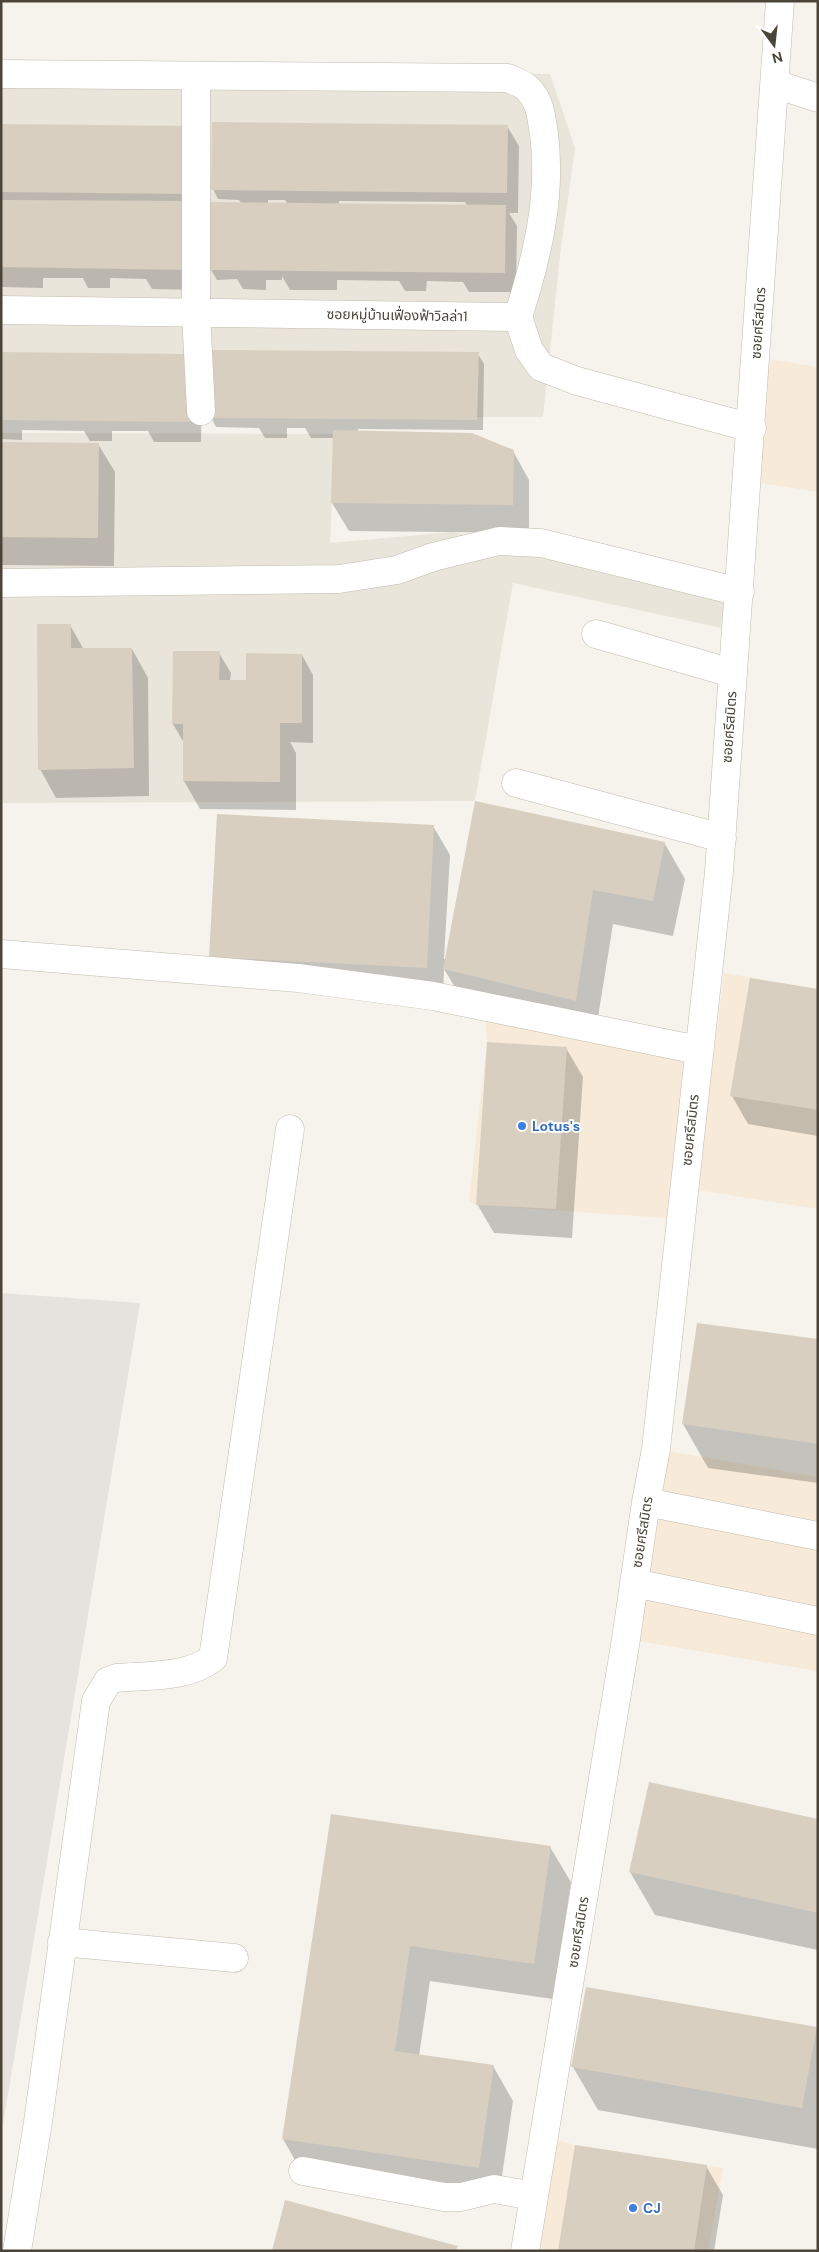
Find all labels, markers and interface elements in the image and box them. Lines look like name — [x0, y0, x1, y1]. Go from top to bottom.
north arrow — [749, 20, 799, 70]
text: N — [770, 48, 785, 68]
street label: ซอยศรีสมิตร — [747, 286, 770, 360]
street label: ซอยหมู่บ้านเฟื่องฟ้าวิลล่า1 — [326, 304, 468, 325]
street label: ซอยศรีสมิตร — [718, 690, 741, 764]
street label: ซอยศรีสมิตร — [677, 1093, 703, 1167]
place label: Lotus's — [532, 1117, 580, 1135]
marker: Lotus's — [516, 1120, 528, 1132]
street label: ซอยศรีสมิตร — [627, 1495, 657, 1569]
street label: ซอยศรีสมิตร — [563, 1895, 593, 1969]
place label: CJ — [643, 2199, 661, 2217]
marker: CJ — [627, 2202, 639, 2214]

